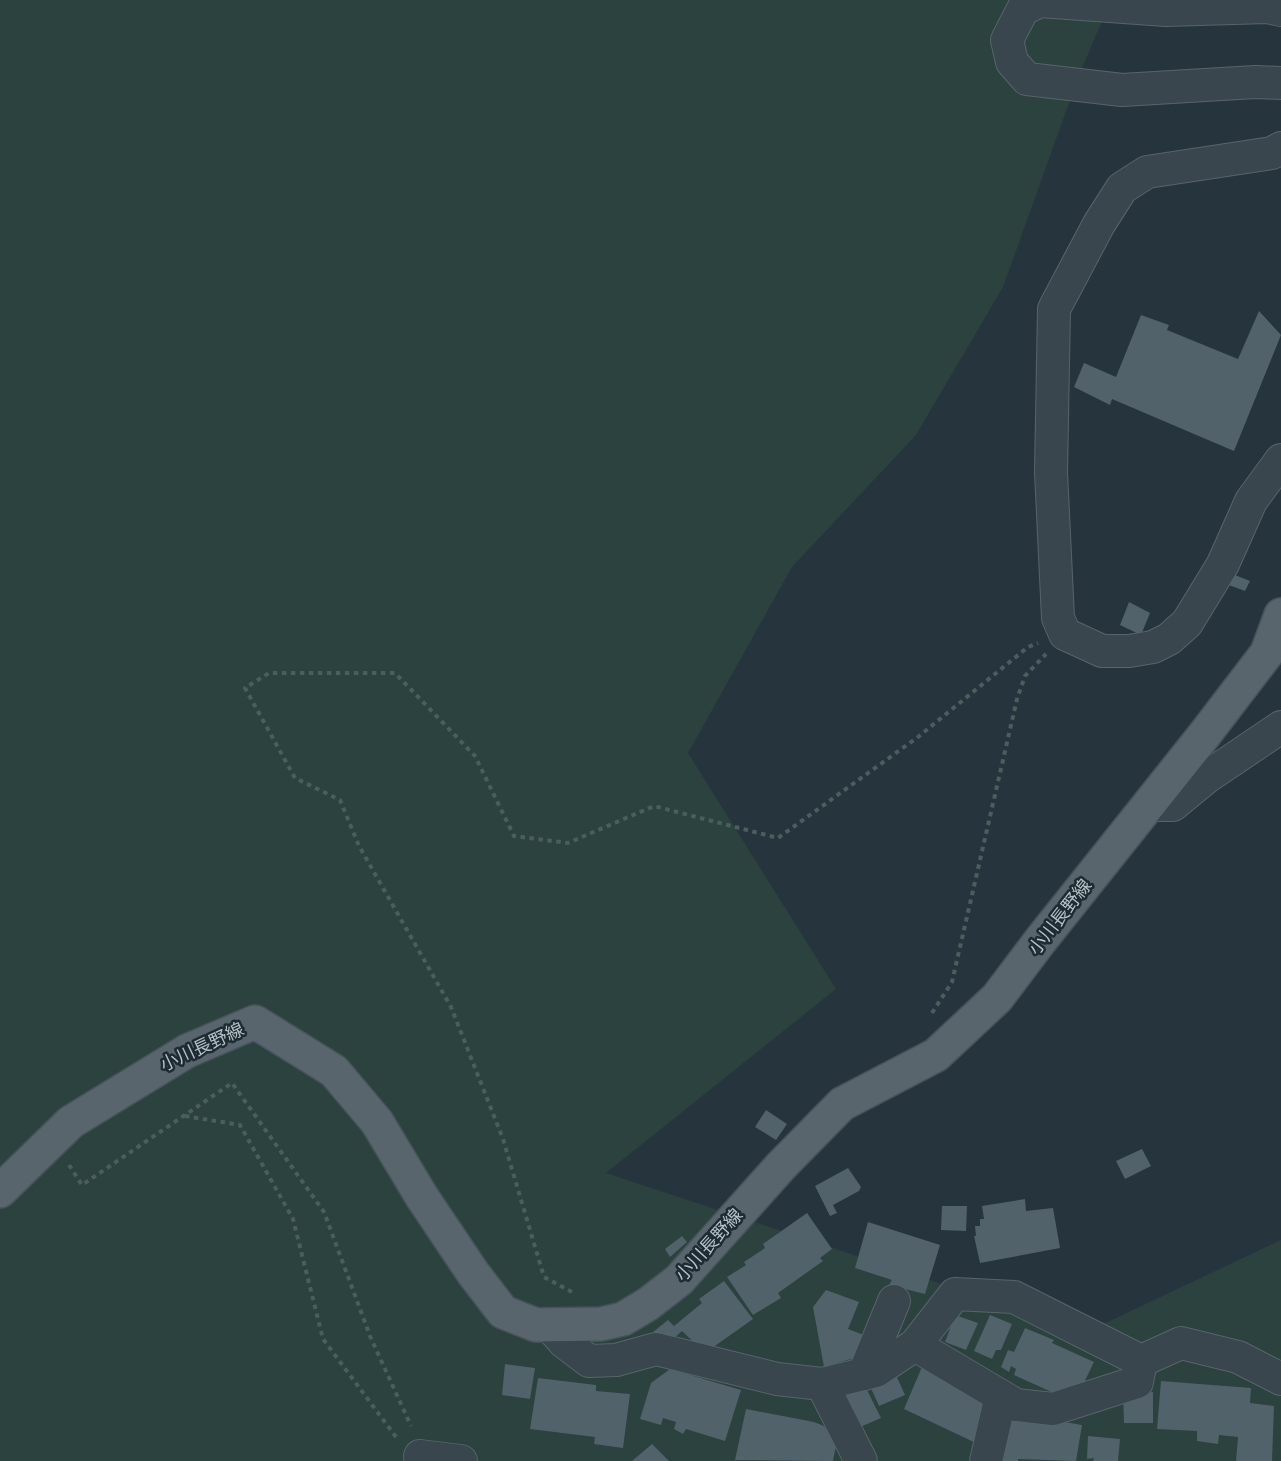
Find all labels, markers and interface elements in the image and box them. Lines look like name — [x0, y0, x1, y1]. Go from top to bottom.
street label: 小川長野線 — [1022, 874, 1096, 959]
street label: 小川長野線 — [156, 1016, 247, 1076]
street label: 小川長野線 — [669, 1203, 747, 1286]

